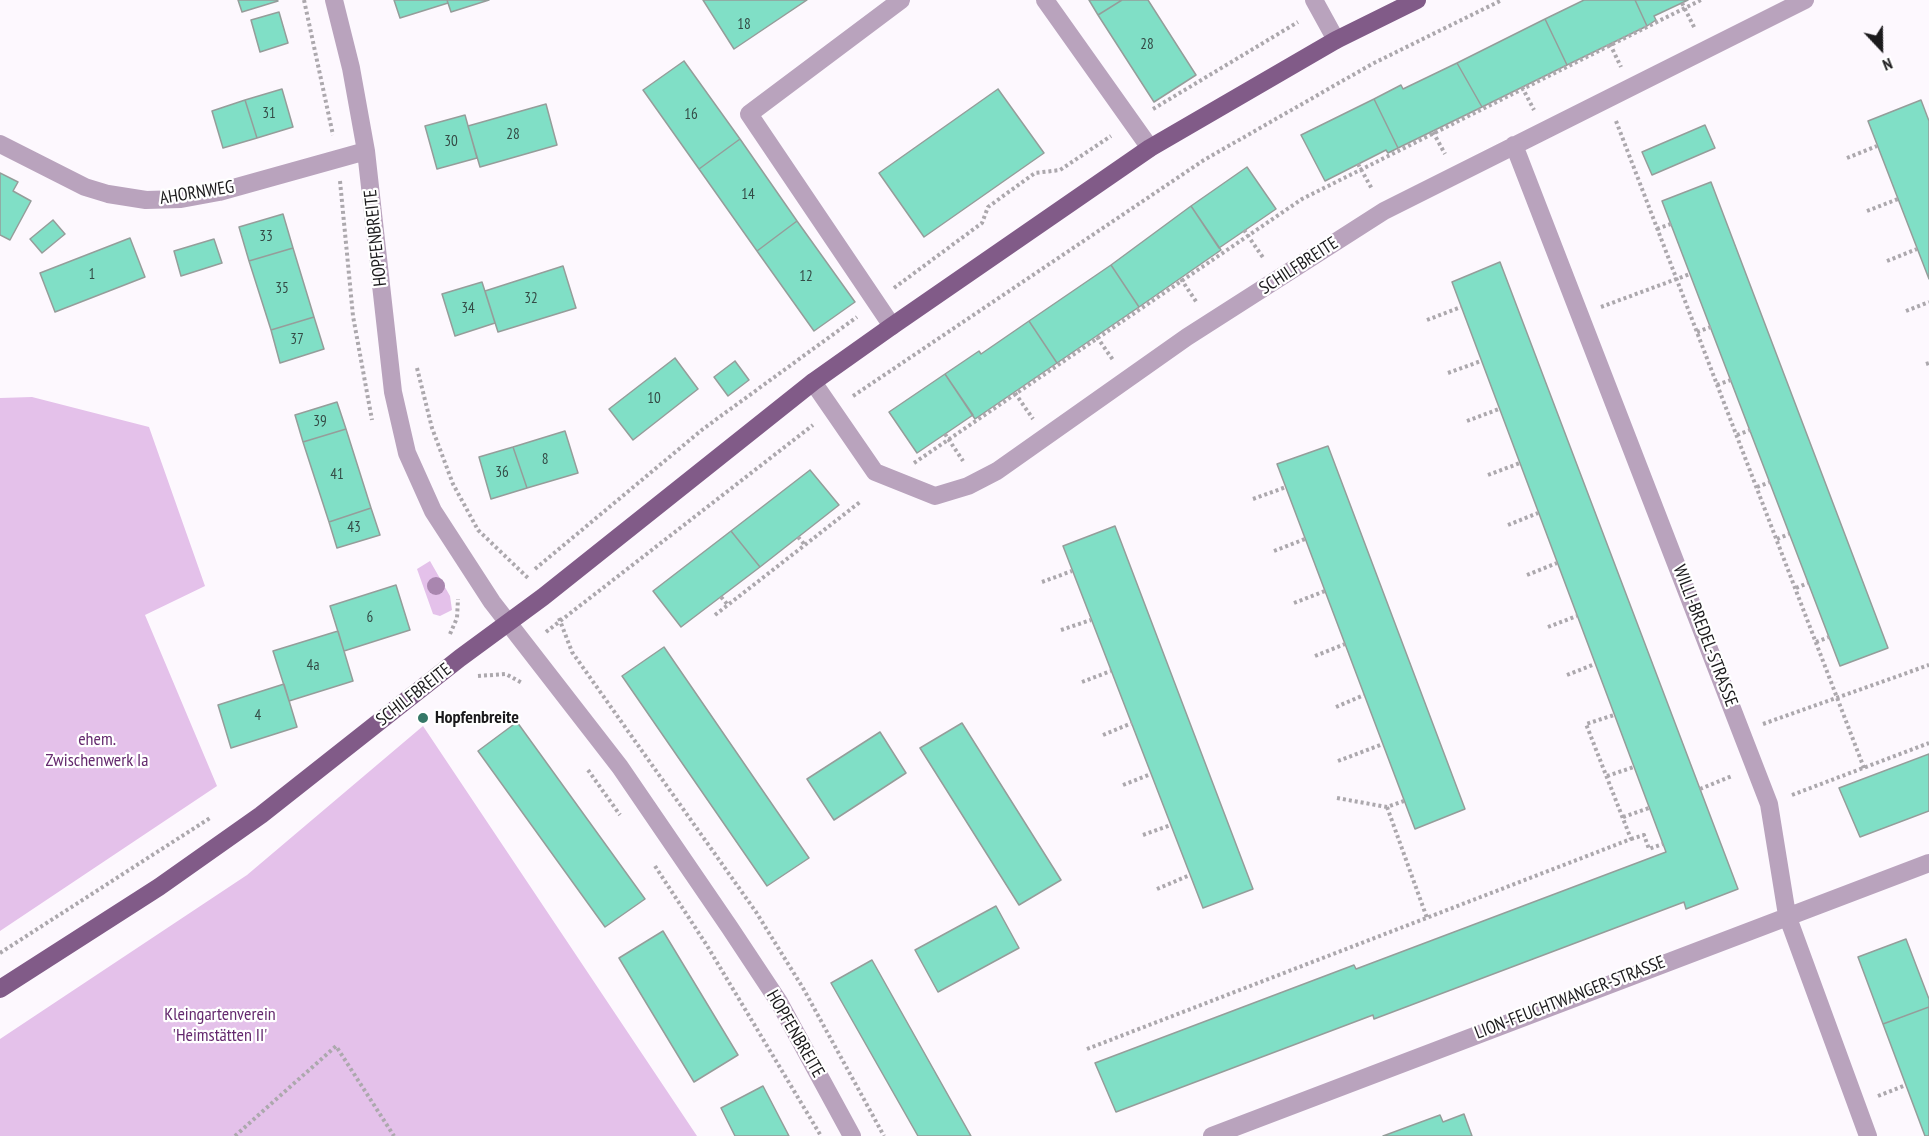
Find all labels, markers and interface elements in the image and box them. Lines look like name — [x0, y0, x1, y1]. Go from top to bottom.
house number: 18 — [737, 16, 751, 34]
north arrow — [1851, 18, 1911, 78]
house number: 28 — [1140, 36, 1154, 54]
text: N — [1880, 54, 1896, 76]
house number: 31 — [262, 105, 276, 123]
house number: 16 — [684, 106, 698, 124]
house number: 28 — [506, 126, 520, 144]
house number: 30 — [444, 133, 458, 151]
street label: AHORNWEG — [158, 176, 236, 210]
house number: 14 — [741, 186, 755, 204]
street label: HOPFENBREITE — [360, 188, 392, 288]
house number: 33 — [259, 228, 273, 246]
street label: SCHILFBREITE — [1256, 233, 1342, 299]
house number: 1 — [89, 266, 95, 284]
house number: 12 — [799, 268, 813, 286]
house number: 35 — [275, 280, 289, 298]
house number: 32 — [524, 290, 538, 308]
house number: 34 — [461, 300, 475, 318]
house number: 37 — [290, 331, 304, 349]
house number: 10 — [647, 390, 661, 408]
house number: 39 — [313, 413, 327, 431]
house number: 8 — [542, 451, 548, 469]
house number: 36 — [495, 464, 509, 482]
house number: 41 — [330, 466, 344, 484]
house number: 43 — [347, 519, 361, 537]
street label: WILLI-BREDEL-STRASSE — [1668, 562, 1742, 710]
house number: 6 — [367, 609, 373, 627]
house number: 4a — [307, 657, 319, 675]
street label: SCHILFBREITE — [372, 659, 456, 731]
house number: 4 — [255, 707, 261, 725]
place label: Hopfenbreite — [435, 707, 519, 729]
marker: Hopfenbreite — [416, 711, 430, 725]
park label: ehem. Zwischenwerk Ia — [46, 729, 148, 771]
street label: LION-FEUCHTWANGER-STRASSE — [1472, 952, 1668, 1044]
street label: HOPFENBREITE — [761, 986, 829, 1082]
park label: Kleingartenverein 'Heimstätten II' — [164, 1004, 276, 1046]

